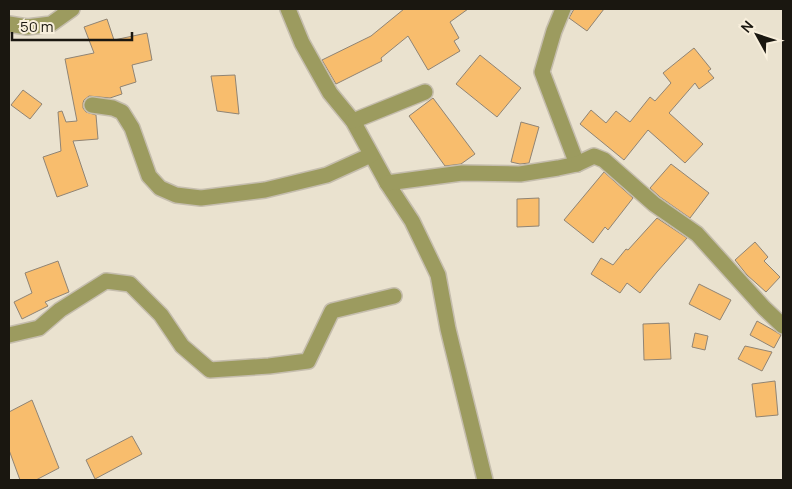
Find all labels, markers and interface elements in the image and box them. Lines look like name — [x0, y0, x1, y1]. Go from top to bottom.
scale bar — [12, 10, 132, 42]
north arrow — [732, 10, 782, 60]
text: 50 m — [20, 16, 54, 37]
text: N — [736, 16, 757, 36]

